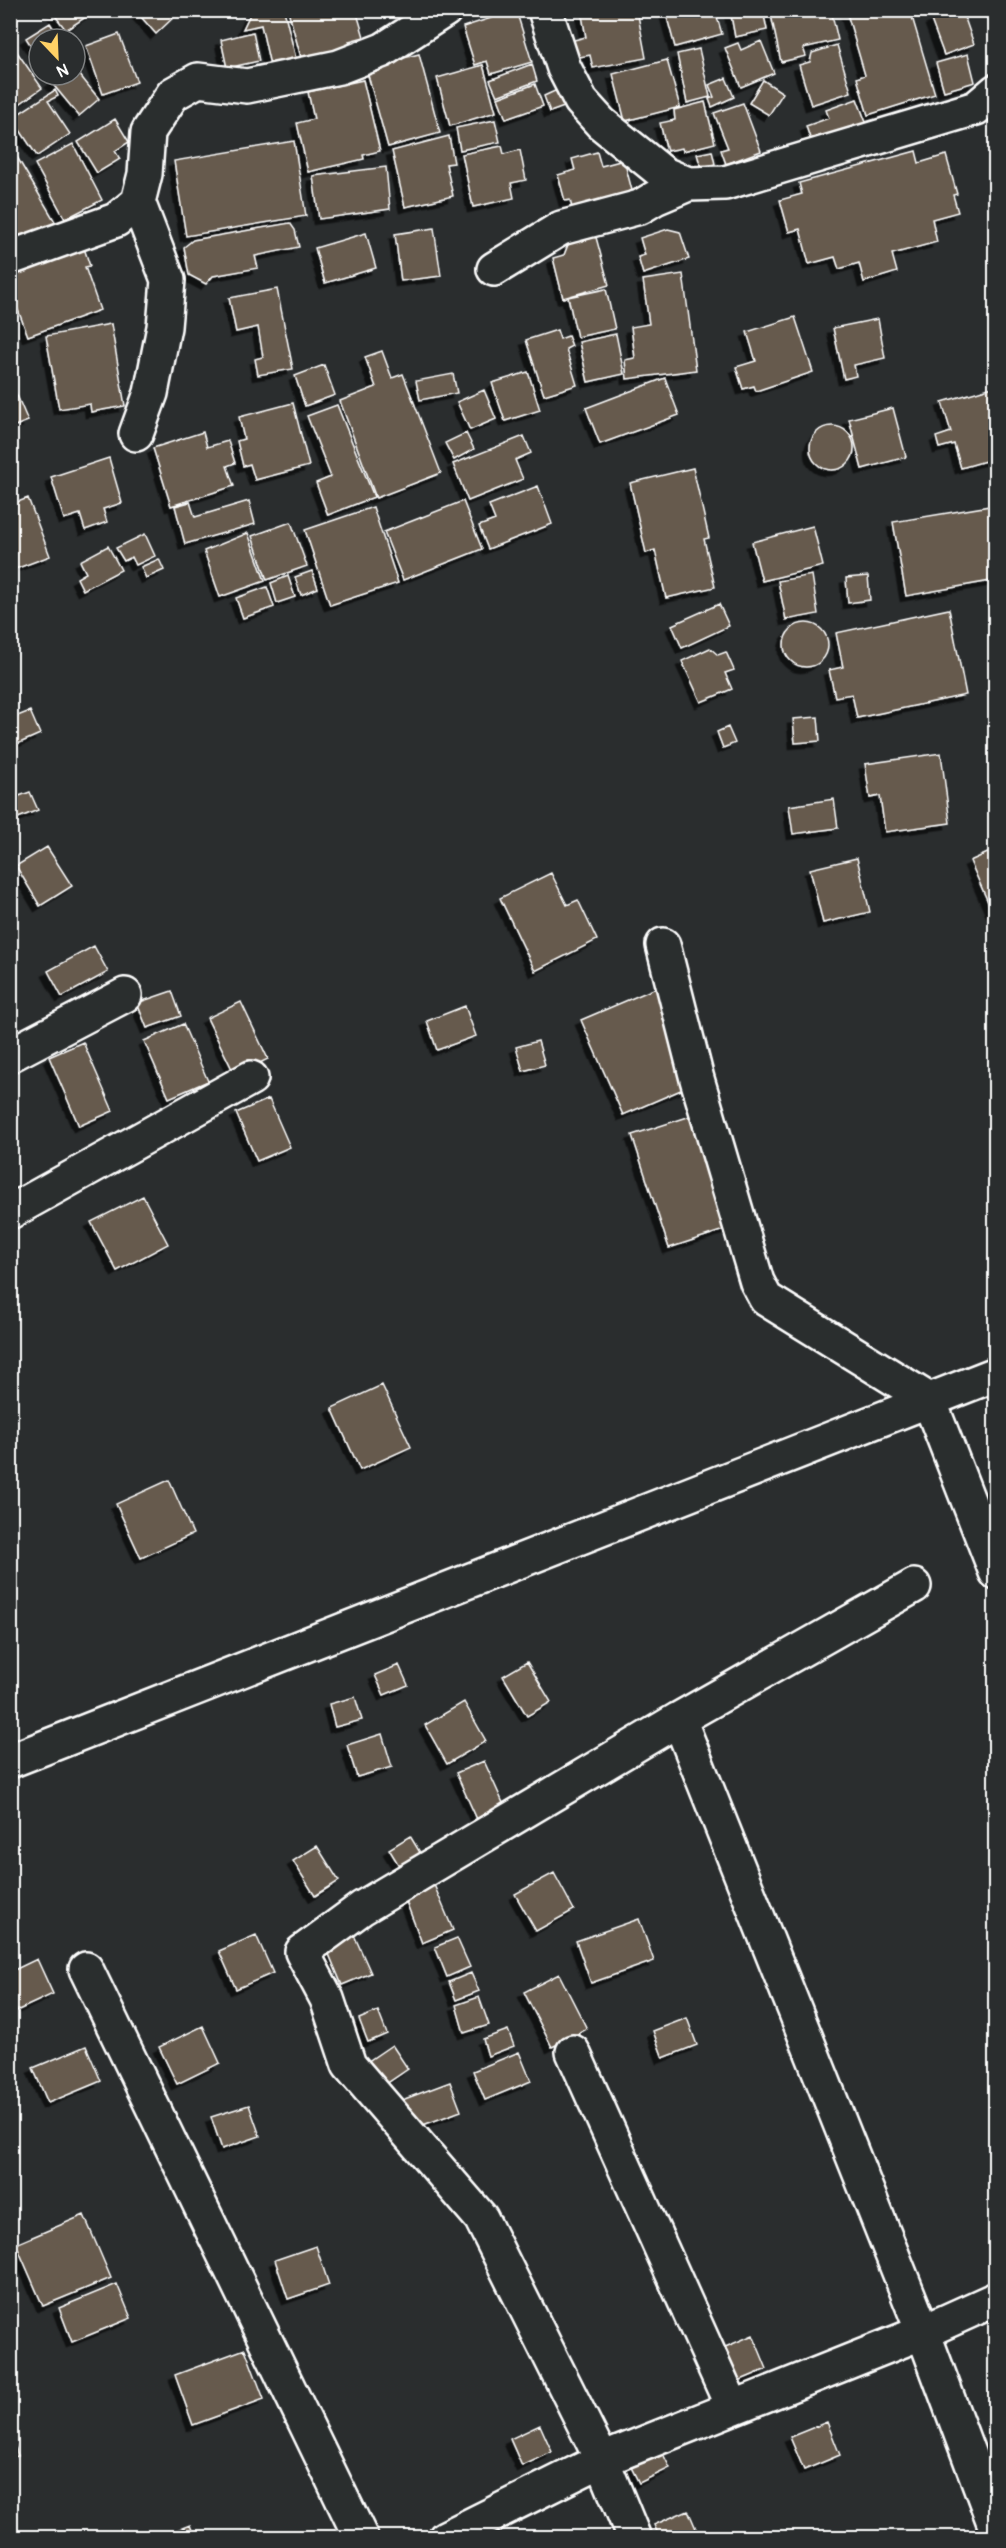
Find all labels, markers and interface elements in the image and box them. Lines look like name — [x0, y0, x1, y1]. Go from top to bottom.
north arrow — [27, 27, 87, 87]
text: N — [53, 59, 71, 81]

